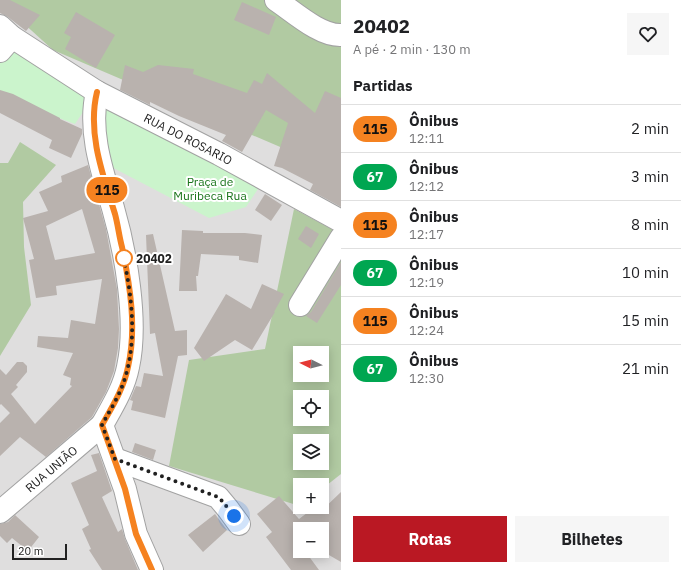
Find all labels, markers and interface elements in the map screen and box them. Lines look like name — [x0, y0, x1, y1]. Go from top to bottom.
button: heart — [627, 13, 669, 55]
text: 20402 — [353, 14, 410, 38]
text: A pé · 2 min · 130 m — [353, 41, 471, 58]
text: Partidas — [353, 76, 413, 95]
street label: RUA DO ROSARIO — [142, 110, 235, 167]
text: Ônibus — [409, 111, 459, 130]
text: 2 min — [631, 119, 669, 138]
text: 115 — [362, 120, 388, 138]
text: 12:11 — [409, 130, 444, 147]
text: Ônibus — [409, 159, 459, 178]
text: 3 min — [631, 167, 669, 186]
text: 67 — [367, 168, 383, 186]
park label: Praça de Muribeca Rua — [173, 174, 247, 203]
line badge: 115 — [84, 177, 130, 203]
text: 12:12 — [409, 178, 444, 195]
text: 115 — [94, 181, 120, 199]
text: Ônibus — [409, 207, 459, 226]
text: 8 min — [631, 215, 669, 234]
text: 115 — [362, 216, 388, 234]
text: 12:17 — [409, 226, 444, 243]
marker: 20402 — [115, 249, 133, 267]
place label: 20402 — [136, 251, 172, 266]
text: Ônibus — [409, 255, 459, 274]
text: 10 min — [622, 263, 669, 282]
text: 67 — [367, 264, 383, 282]
text: 12:19 — [409, 274, 444, 291]
text: Ônibus — [409, 303, 459, 322]
text: 15 min — [622, 311, 669, 330]
text: 115 — [362, 312, 388, 330]
text: 12:24 — [409, 322, 444, 339]
north arrow — [293, 346, 329, 382]
map controls — [293, 346, 329, 558]
text: Ônibus — [409, 351, 459, 370]
text: 21 min — [622, 359, 669, 378]
text: 67 — [367, 360, 383, 378]
text: 12:30 — [409, 370, 444, 387]
button: locate — [293, 390, 329, 426]
button: layers — [293, 434, 329, 470]
street label: RUA UNIÃO — [22, 442, 80, 495]
button: + — [293, 478, 329, 514]
your location — [224, 506, 244, 526]
button: Rotas — [353, 516, 507, 562]
button: Bilhetes — [515, 516, 669, 562]
button: − — [293, 522, 329, 558]
scale bar — [12, 542, 67, 561]
text: 20 m — [18, 544, 43, 558]

